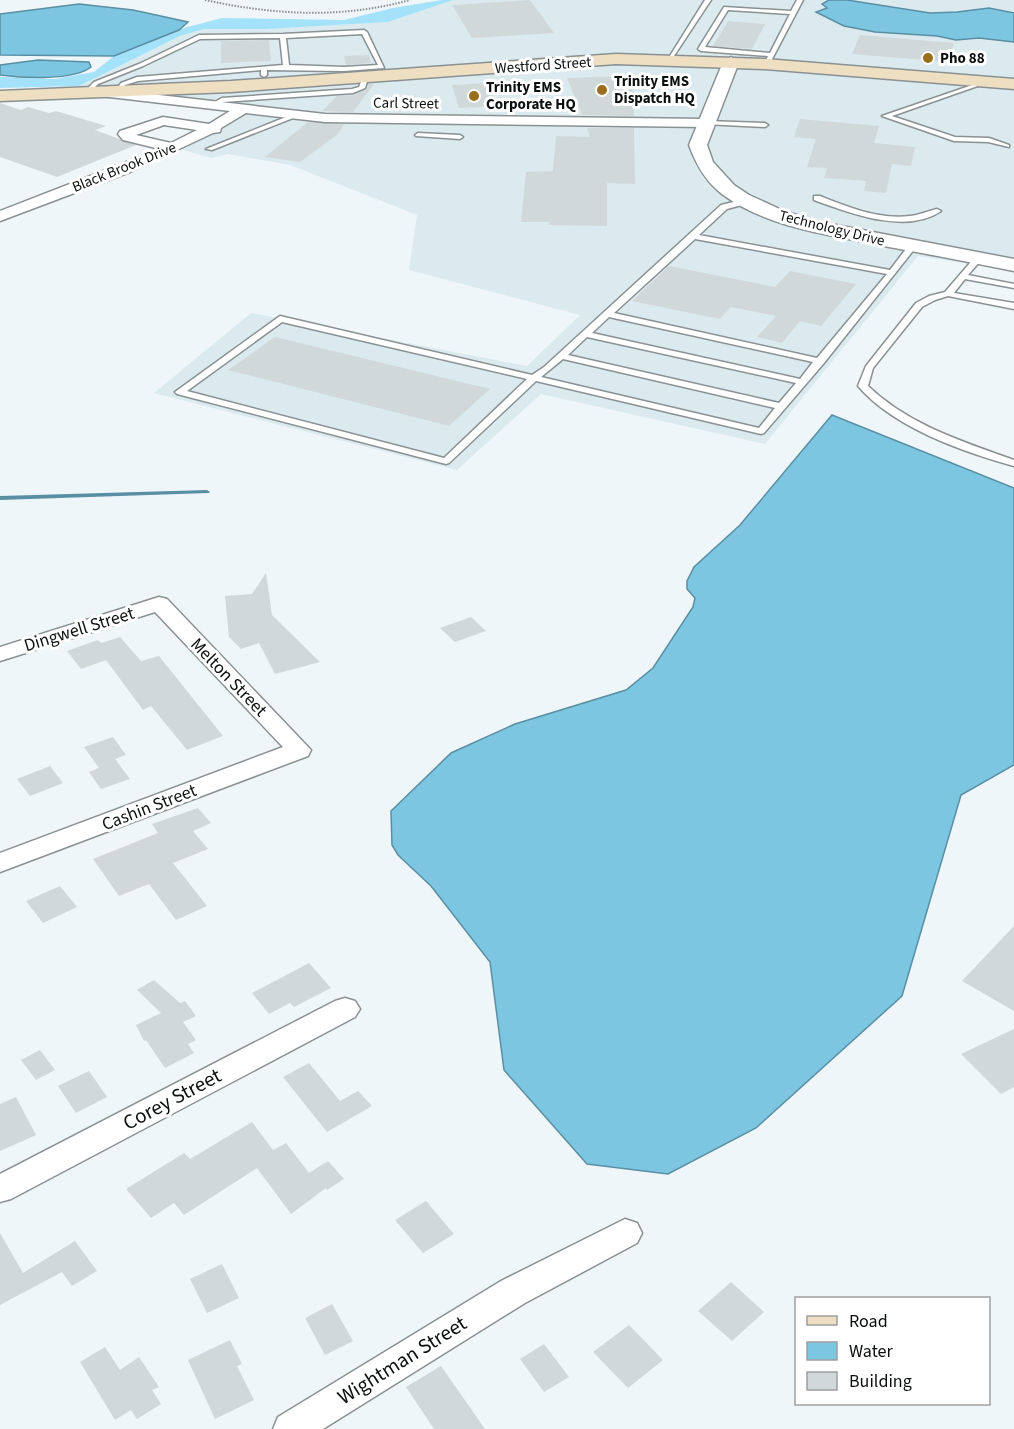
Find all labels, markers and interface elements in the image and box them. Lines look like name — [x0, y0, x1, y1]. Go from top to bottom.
place label: Pho 88 — [940, 48, 985, 69]
marker: Pho 88 — [921, 51, 935, 65]
street label: Westford Street — [494, 52, 592, 79]
place label: Trinity EMS Dispatch HQ — [614, 71, 696, 109]
place label: Trinity EMS Corporate HQ — [486, 77, 576, 115]
marker: Trinity EMS Dispatch HQ — [595, 83, 609, 97]
marker: Trinity EMS Corporate HQ — [467, 89, 481, 103]
street label: Carl Street — [373, 92, 439, 115]
street label: Black Brook Drive — [69, 137, 179, 198]
street label: Technology Drive — [777, 205, 887, 252]
street label: Dingwell Street — [21, 601, 137, 658]
street label: Melton Street — [185, 632, 273, 722]
street label: Cashin Street — [98, 778, 200, 837]
street label: Corey Street — [117, 1060, 227, 1138]
legend — [795, 1297, 990, 1405]
street label: Wightman Street — [332, 1308, 472, 1412]
text: Road — [849, 1309, 888, 1334]
text: Water — [849, 1339, 893, 1364]
text: Building — [849, 1369, 912, 1394]

